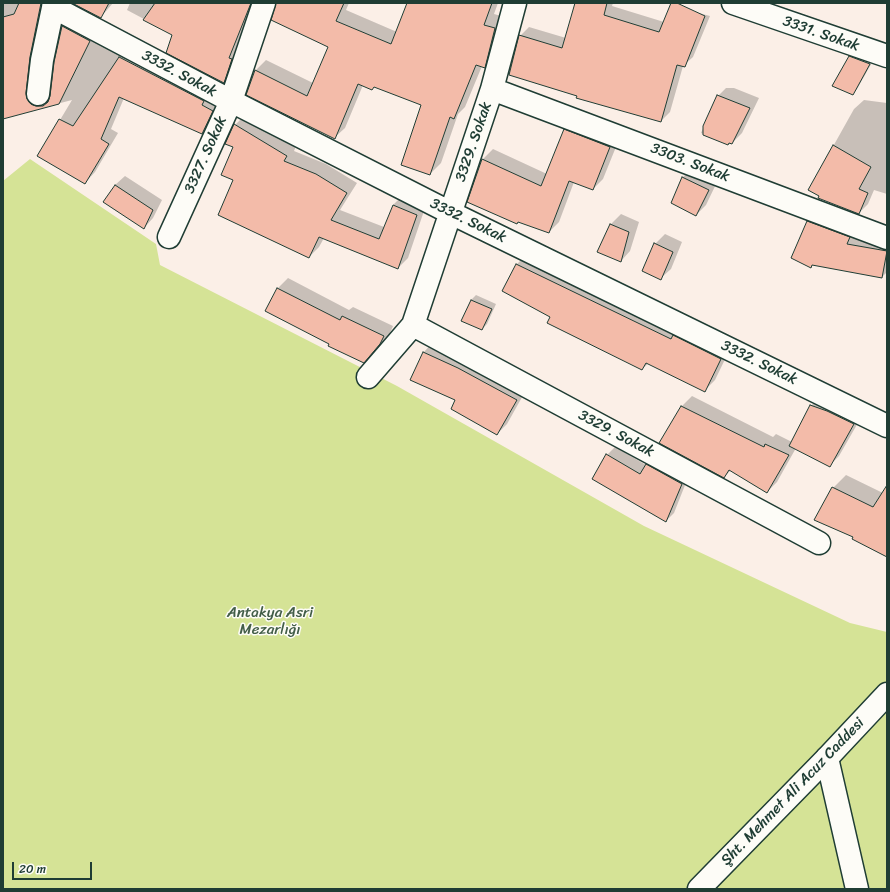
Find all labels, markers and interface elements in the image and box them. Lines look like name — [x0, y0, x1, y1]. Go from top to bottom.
street label: 3331. Sokak — [780, 12, 862, 56]
street label: 3332. Sokak — [138, 47, 220, 101]
street label: 3329. Sokak — [452, 100, 496, 184]
street label: 3327. Sokak — [181, 114, 231, 196]
street label: 3303. Sokak — [648, 140, 732, 186]
street label: 3332. Sokak — [427, 195, 509, 247]
street label: 3332. Sokak — [718, 337, 800, 389]
street label: 3329. Sokak — [575, 407, 657, 461]
park label: Antakya Asri Mezarlığı — [227, 604, 313, 639]
street label: Şht. Mehmet Ali Acuz Caddesi — [718, 714, 868, 870]
scale bar — [14, 854, 94, 880]
text: 20 m — [19, 858, 46, 880]

